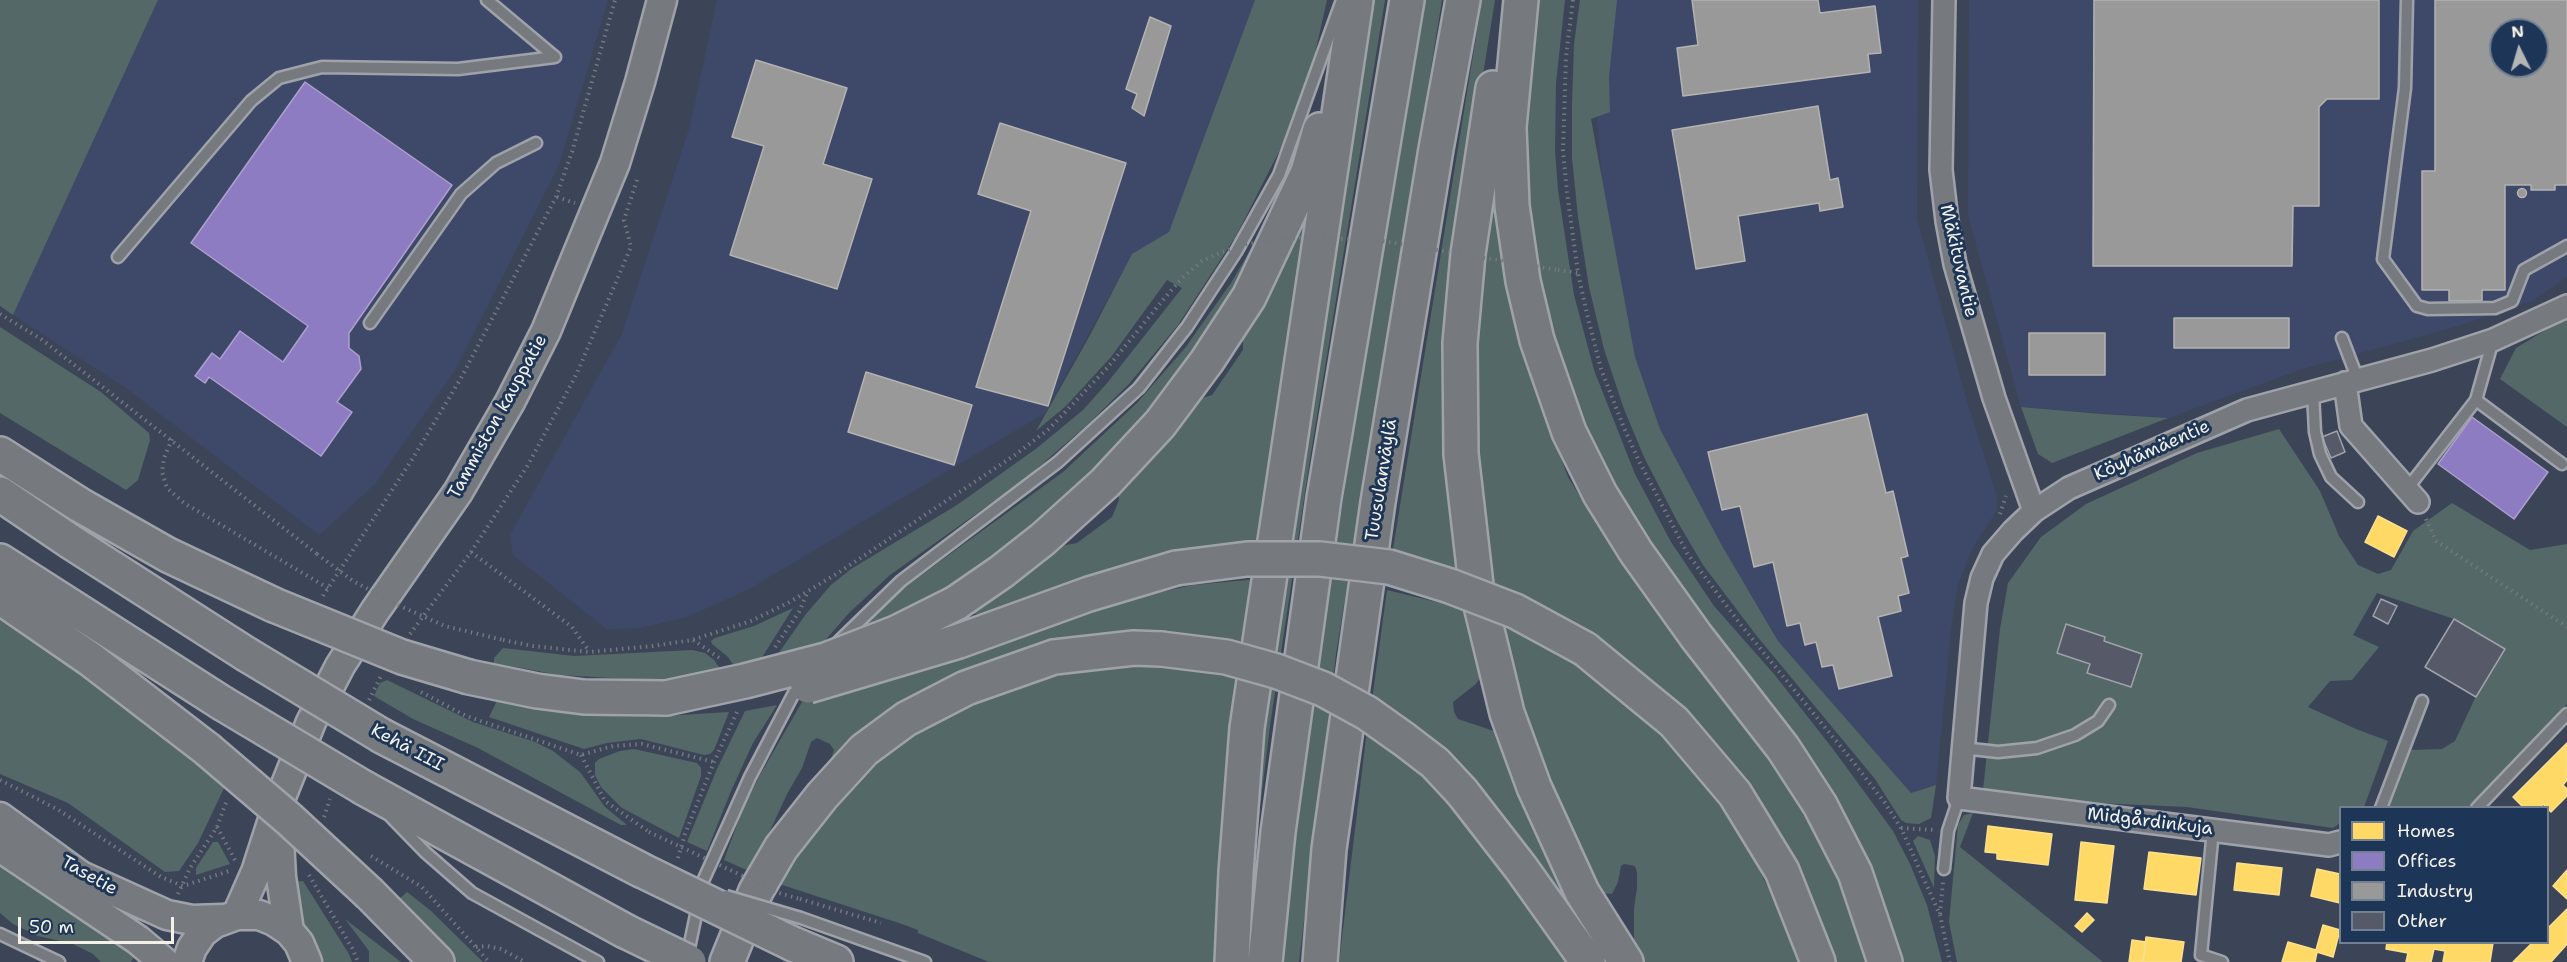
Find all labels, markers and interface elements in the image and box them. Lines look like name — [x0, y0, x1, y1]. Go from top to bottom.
north arrow — [2489, 18, 2549, 78]
text: N — [2510, 21, 2525, 43]
street label: Mäkituvantie — [1935, 203, 1981, 319]
street label: Tammiston kauppatie — [444, 331, 552, 503]
street label: Köyhämäentie — [2091, 416, 2213, 486]
street label: Tuusulanväylä — [1362, 418, 1402, 542]
street label: Kehä III — [367, 720, 447, 776]
street label: Midgårdinkuja — [2086, 804, 2214, 840]
legend — [2339, 806, 2549, 944]
text: Homes — [2397, 819, 2455, 843]
text: Offices — [2397, 849, 2456, 873]
street label: Tasetie — [57, 852, 121, 900]
text: Industry — [2397, 879, 2473, 903]
scale bar — [21, 905, 177, 943]
text: Other — [2397, 909, 2447, 933]
text: 50 m — [29, 915, 74, 939]

